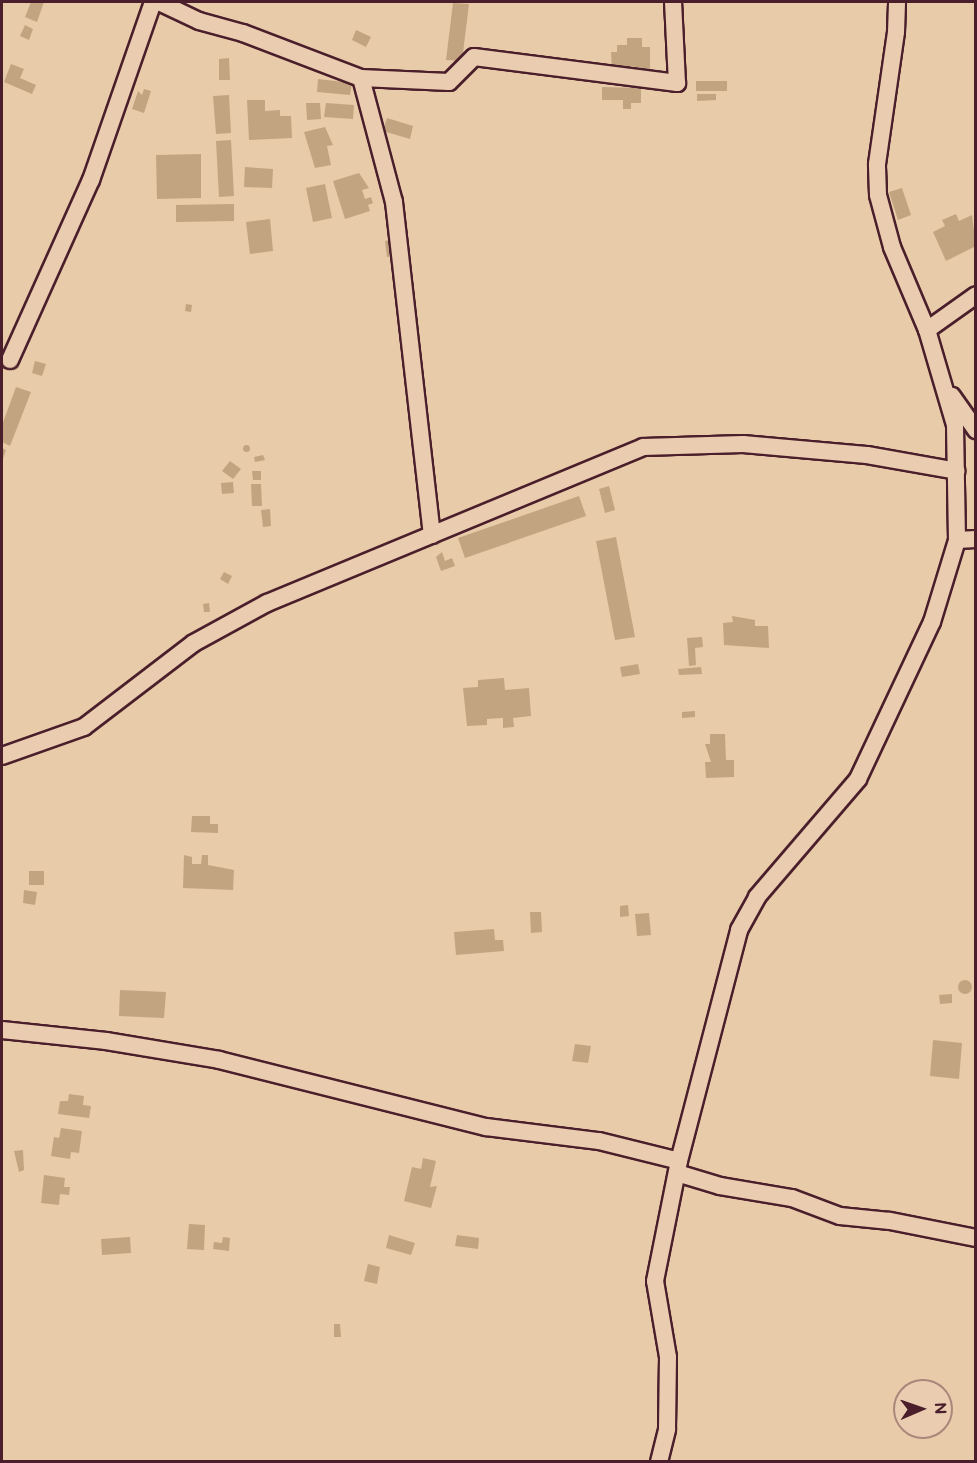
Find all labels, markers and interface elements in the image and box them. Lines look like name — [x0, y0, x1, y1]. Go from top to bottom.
north arrow — [893, 1379, 953, 1439]
text: N — [930, 1402, 949, 1415]

